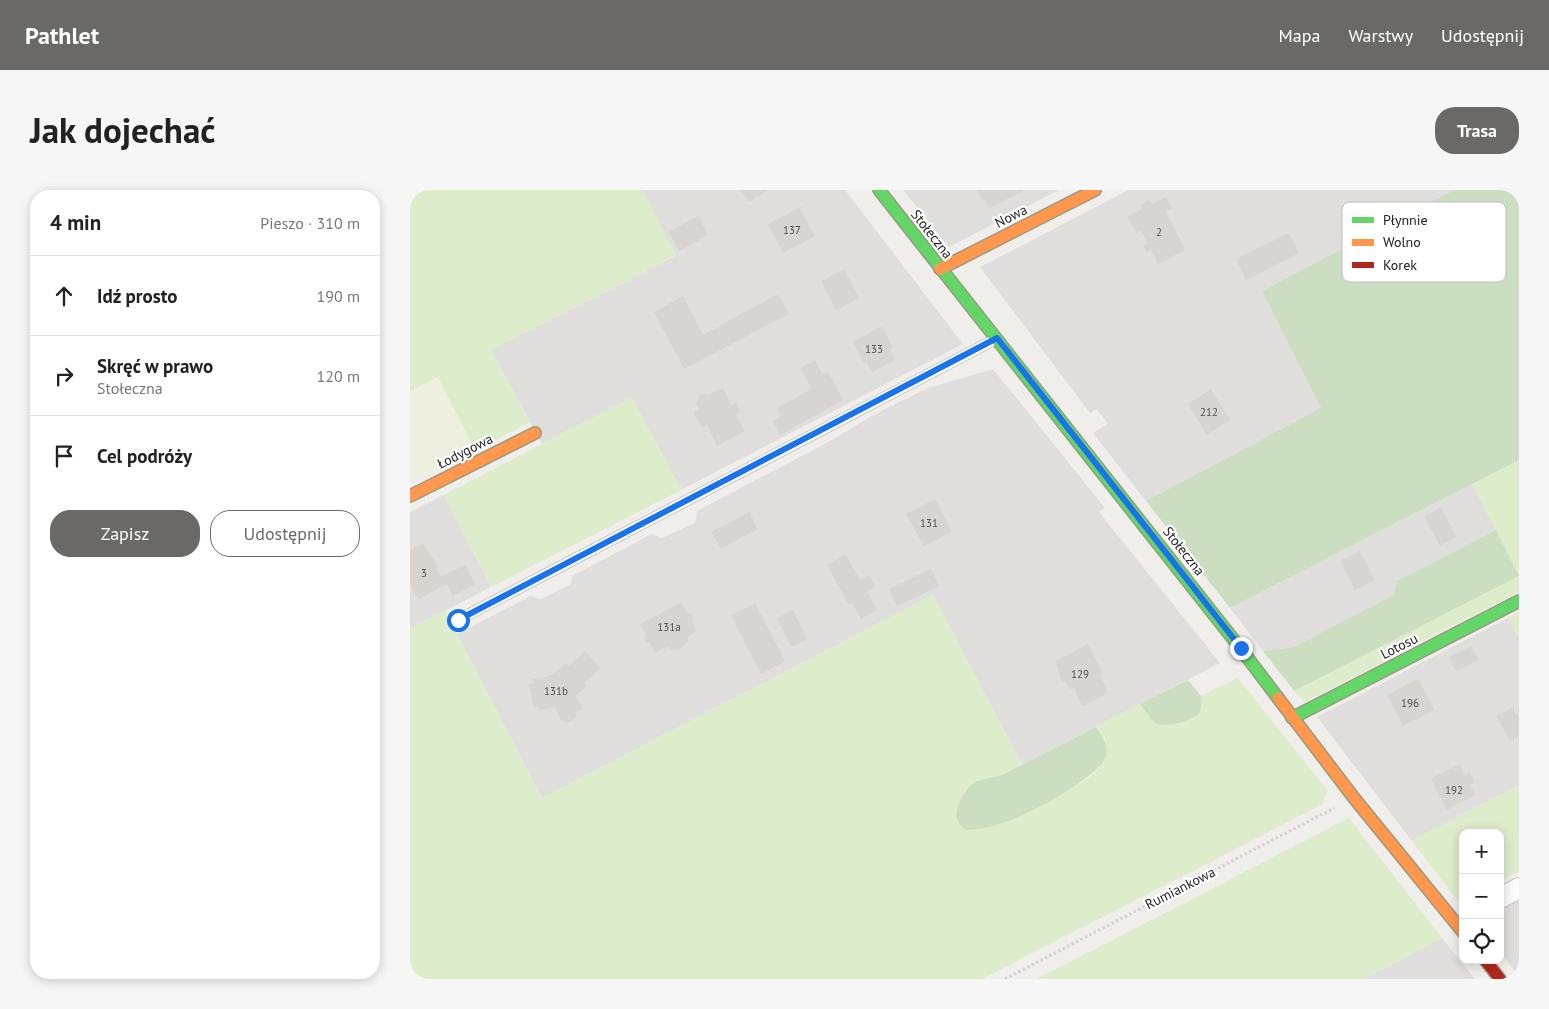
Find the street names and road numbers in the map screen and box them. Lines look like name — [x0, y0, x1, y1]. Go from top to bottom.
street label: Nowa — [992, 200, 1030, 232]
street label: Stołeczna — [907, 206, 957, 262]
street label: Łodygowa — [434, 429, 496, 473]
street label: Stołeczna — [1159, 523, 1209, 579]
street label: Lotosu — [1377, 629, 1421, 663]
street label: Rumiankowa — [1142, 863, 1218, 913]

